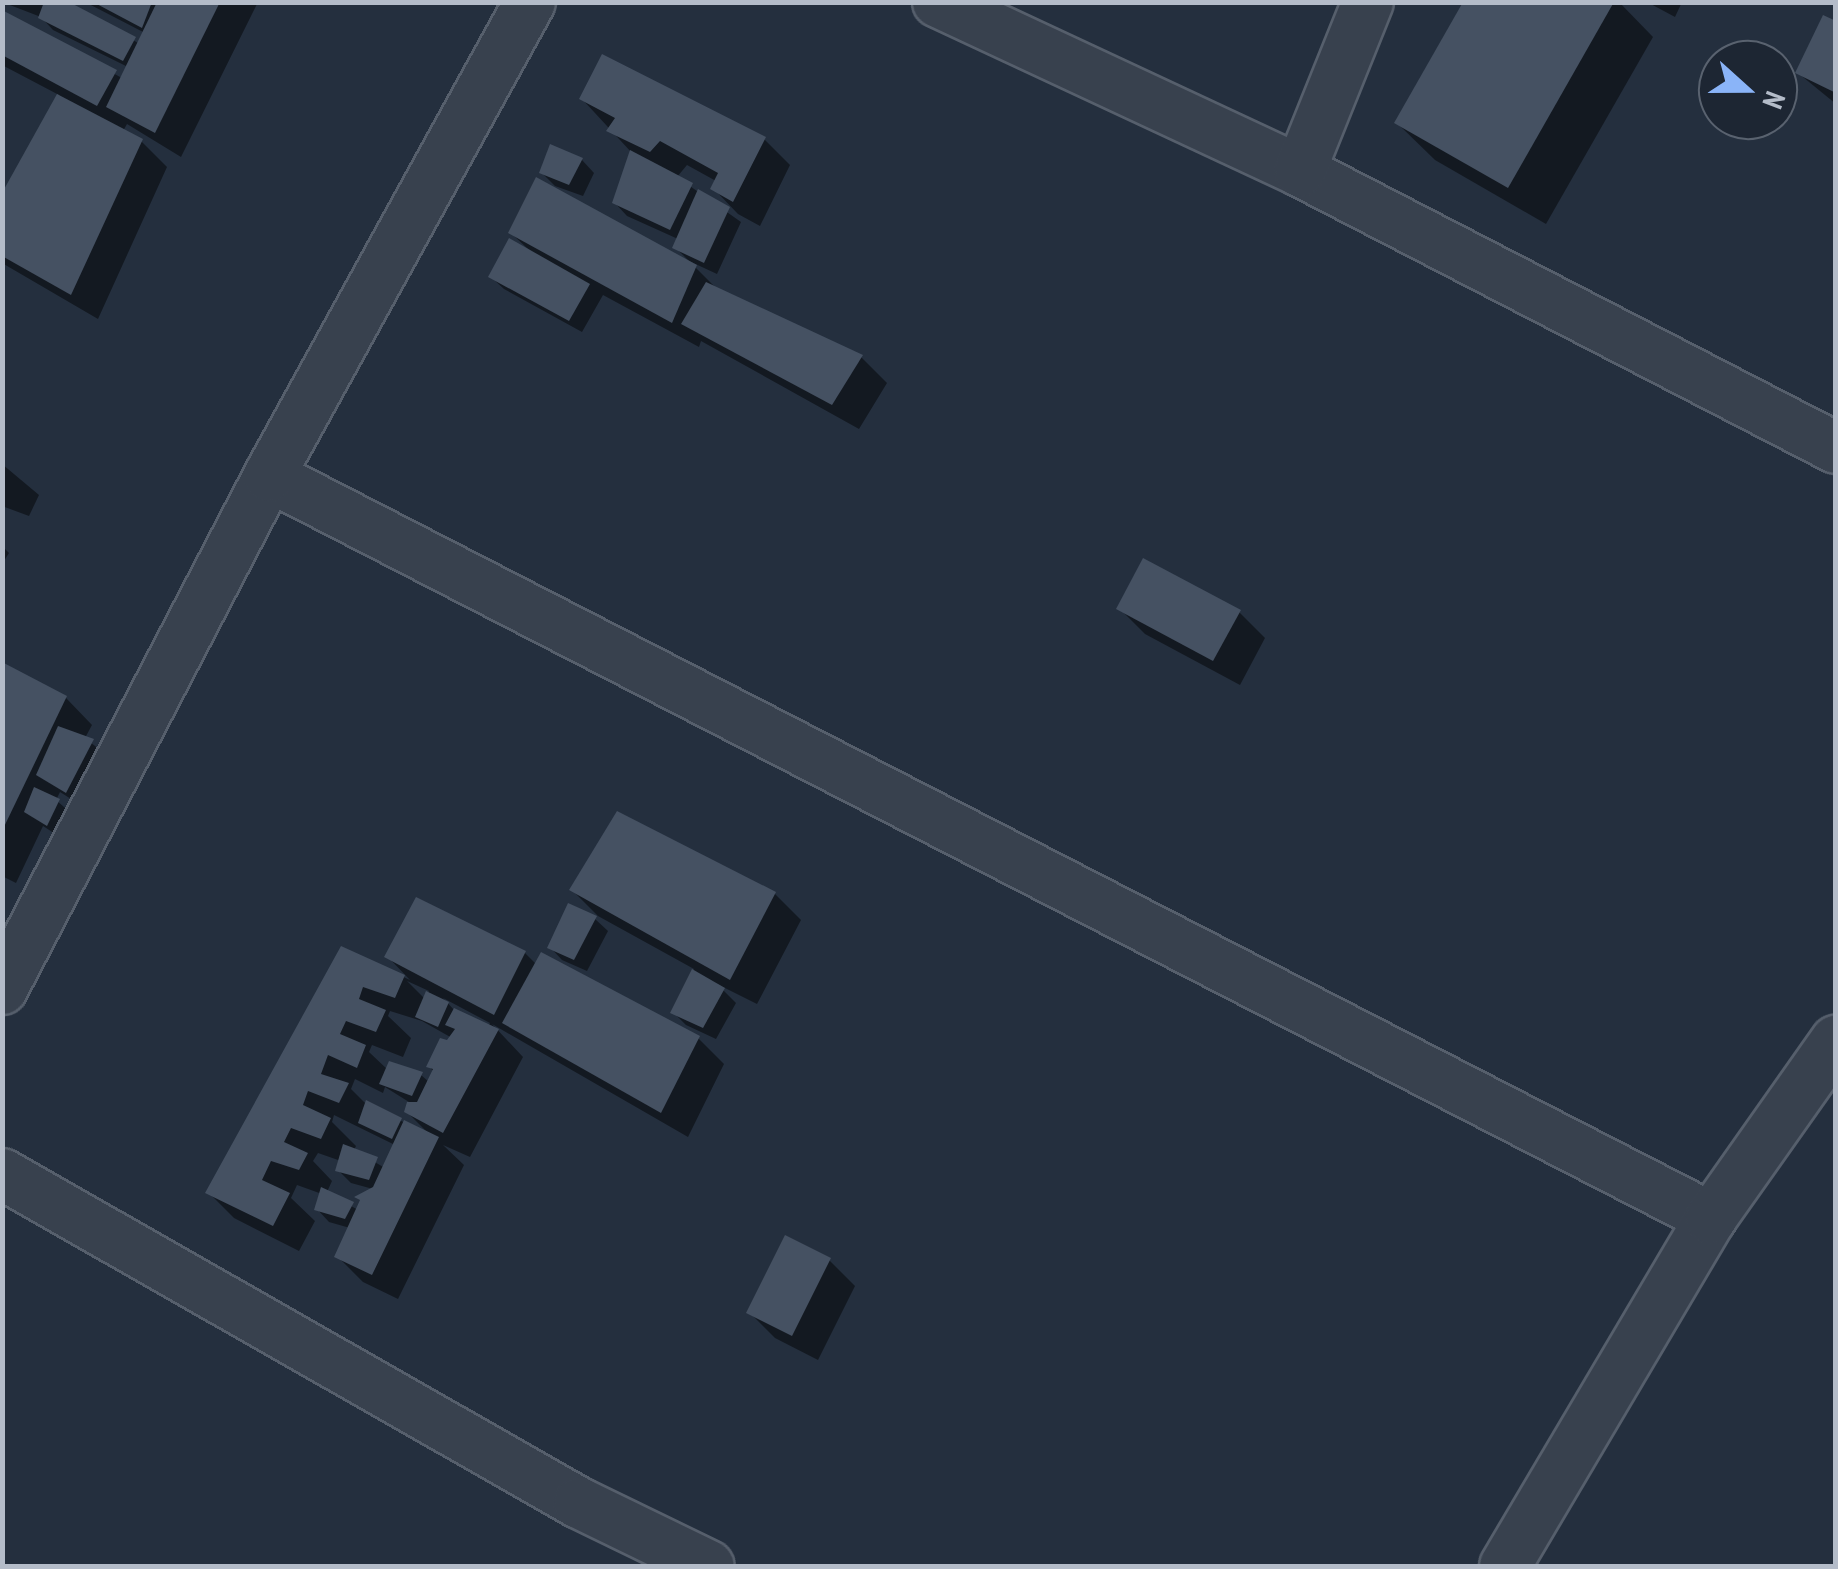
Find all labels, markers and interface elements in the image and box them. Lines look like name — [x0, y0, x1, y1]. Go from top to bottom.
north arrow — [1698, 40, 1798, 140]
text: N — [1755, 87, 1795, 114]

